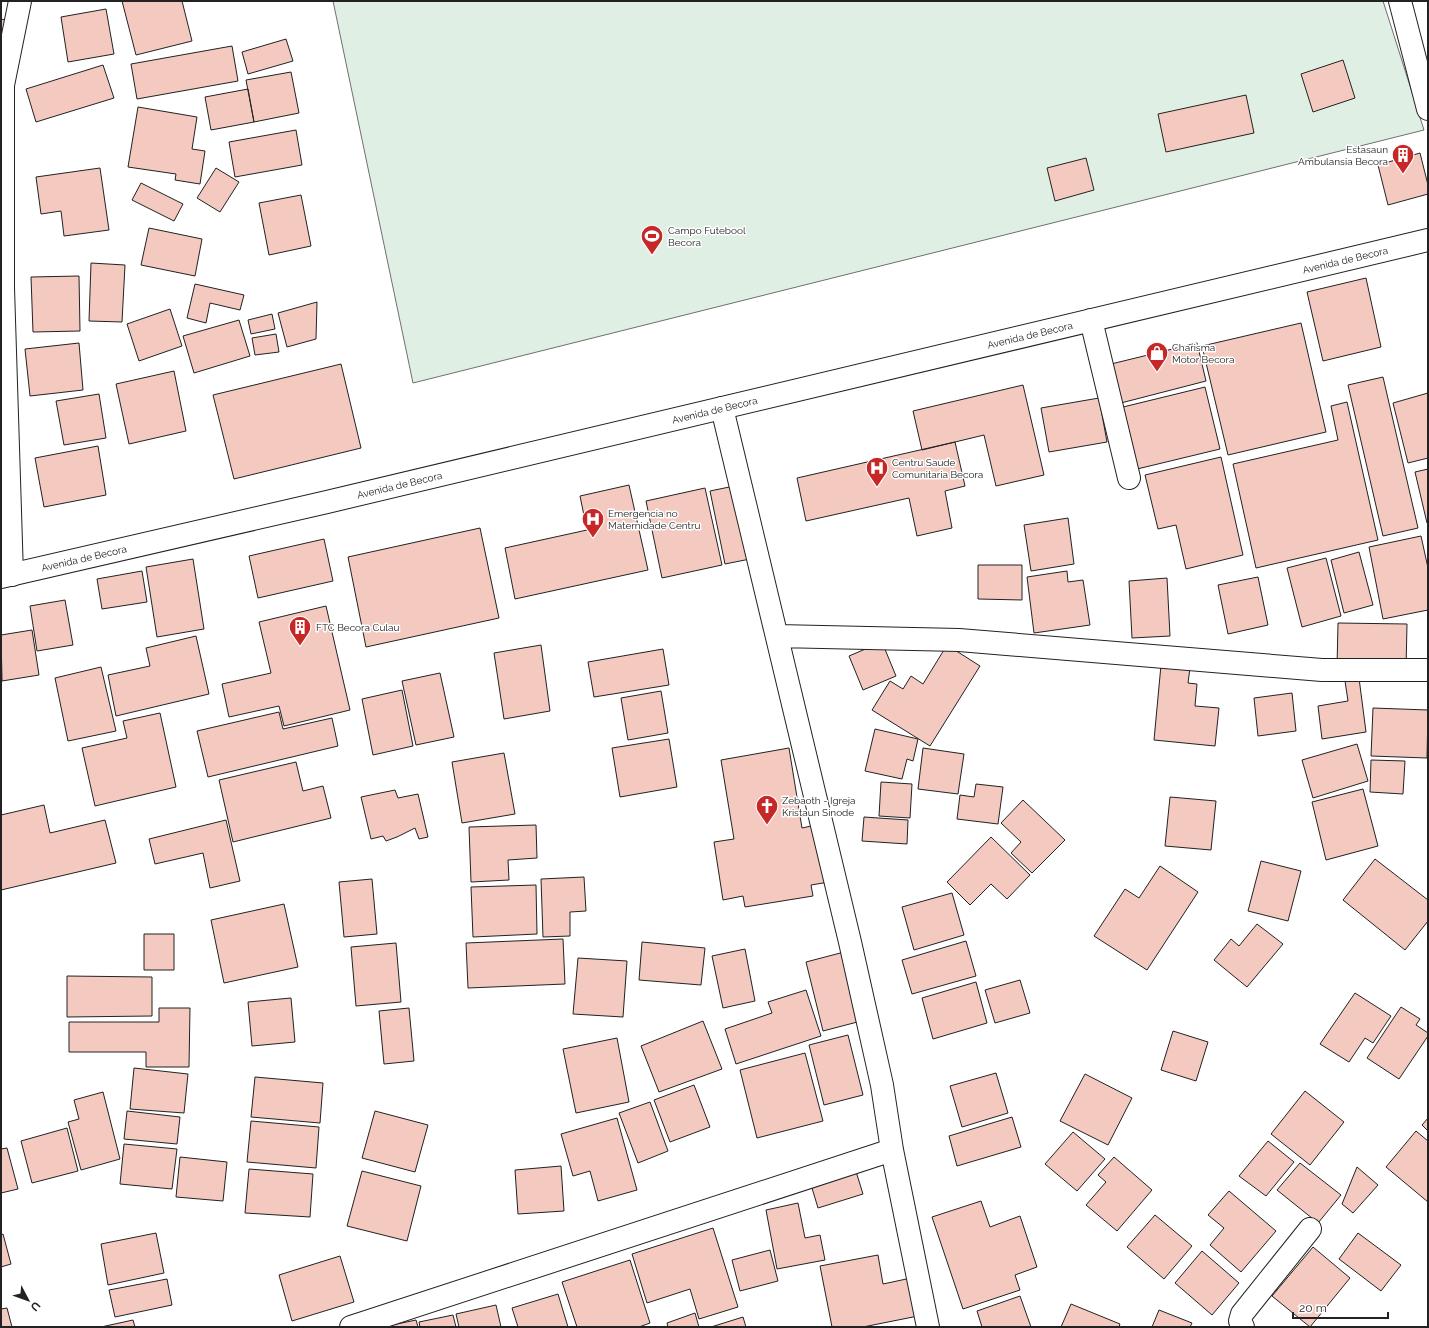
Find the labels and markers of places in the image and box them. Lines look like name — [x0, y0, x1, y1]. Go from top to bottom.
building icon: Estasaun Ambulansia Becora — [1390, 142, 1416, 175]
place label: Estasaun Ambulansia Becora — [1298, 144, 1388, 167]
sports icon: Campo Futebool Becora — [639, 223, 665, 256]
place label: Campo Futebool Becora — [668, 225, 746, 248]
shop icon: Charisma Motor Becora — [1144, 340, 1170, 373]
place label: Charisma Motor Becora — [1172, 342, 1234, 365]
hospital icon: Centru Saude Comunitaria Becora — [864, 455, 890, 488]
place label: Centru Saude Comunitaria Becora — [892, 457, 983, 480]
hospital icon: Emergencia no Maternidade Centru — [580, 506, 606, 539]
place label: Emergencia no Maternidade Centru — [608, 508, 700, 531]
building icon: FTC Becora Culau — [287, 614, 313, 647]
place label: FTC Becora Culau — [316, 622, 400, 633]
church icon: Zebaoth - Igreja Kristaun Sinode — [754, 793, 780, 826]
place label: Zebaoth - Igreja Kristaun Sinode — [782, 795, 856, 818]

